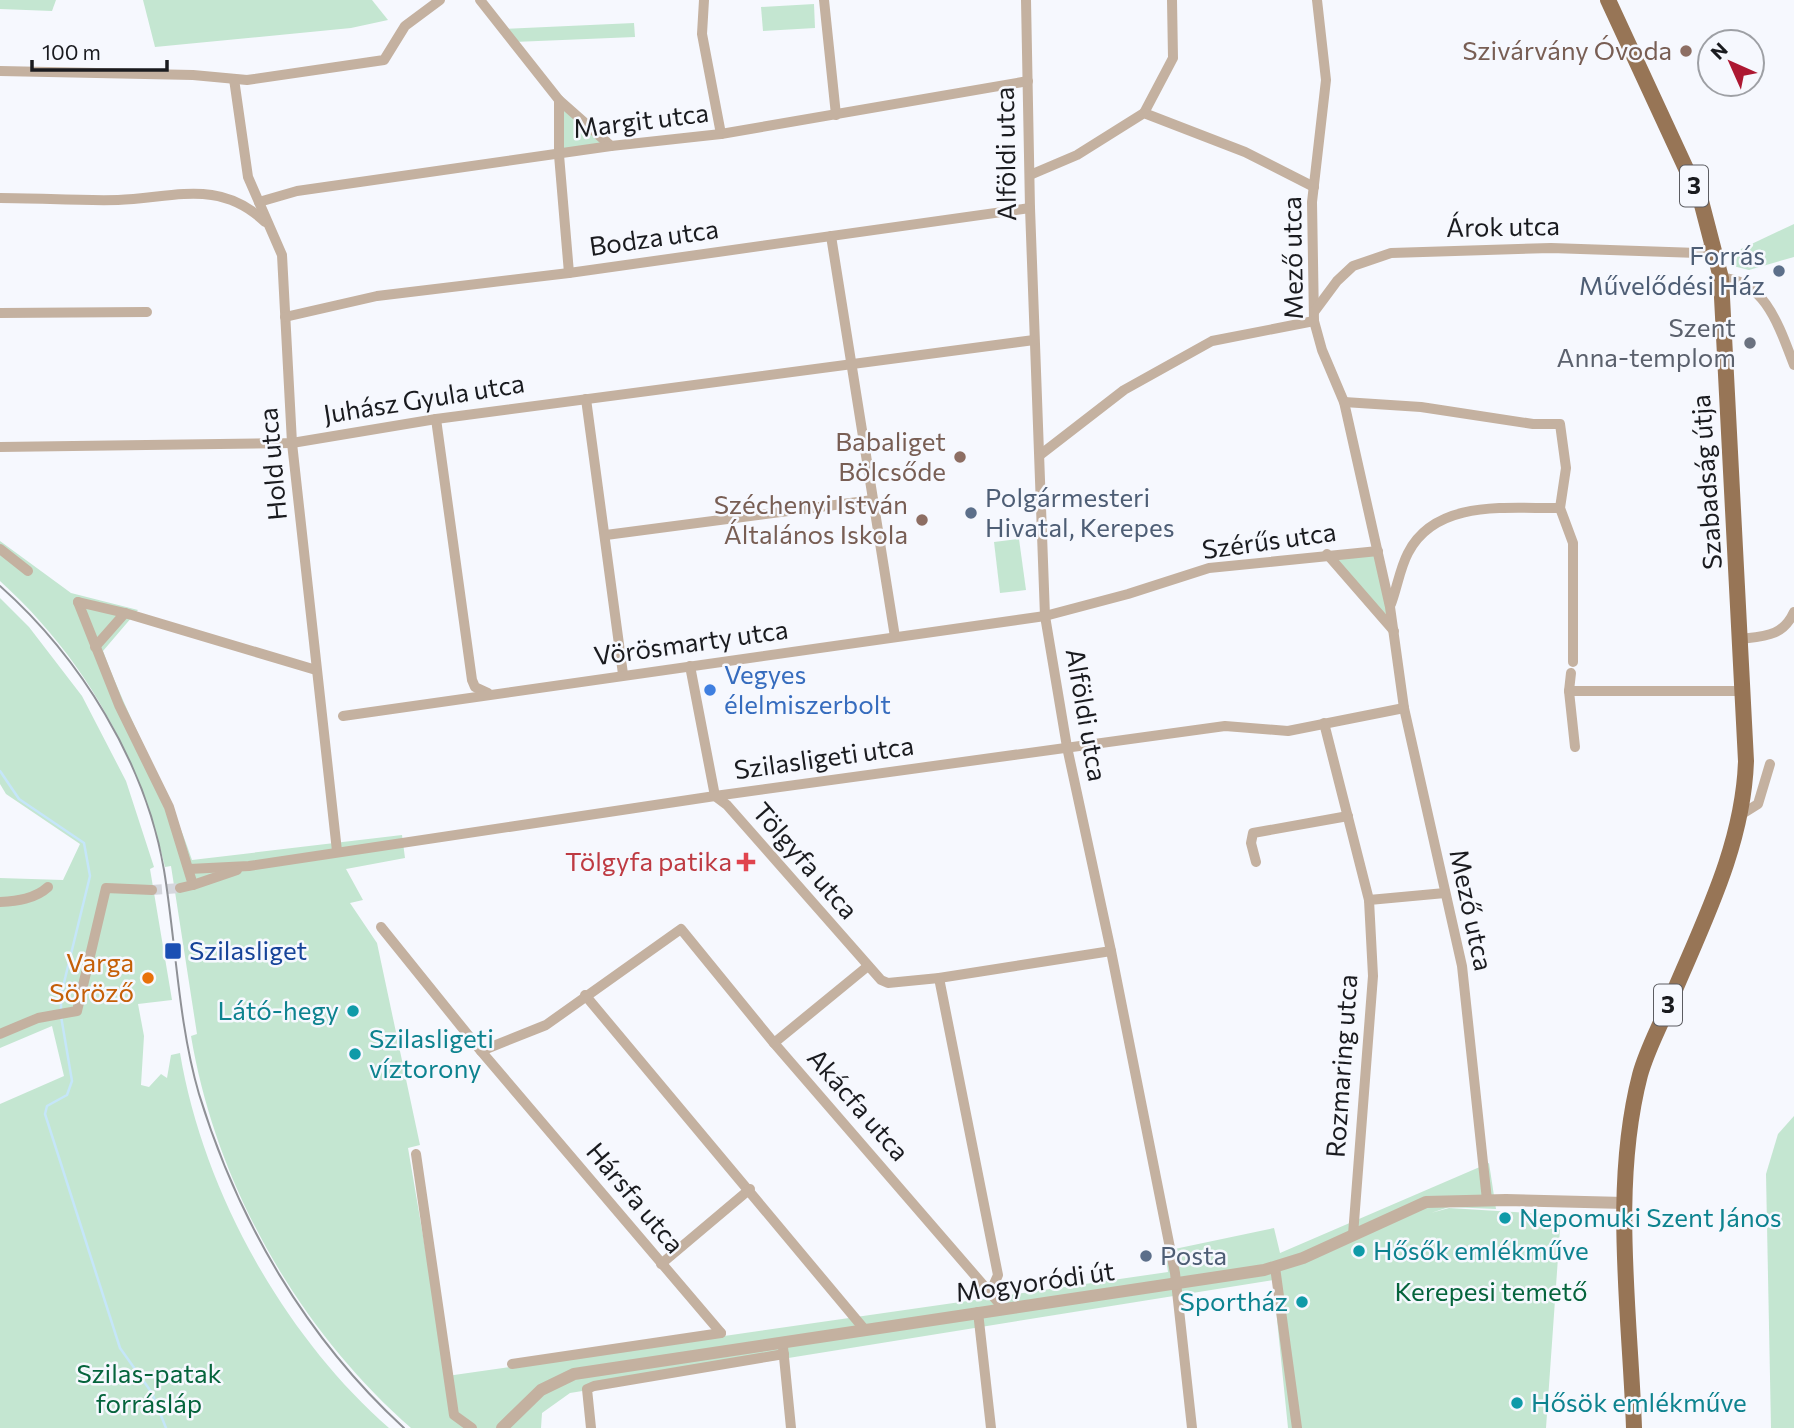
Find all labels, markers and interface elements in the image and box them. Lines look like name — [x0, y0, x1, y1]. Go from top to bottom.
scale bar — [32, 28, 166, 72]
north arrow — [1696, 28, 1766, 98]
place label: Szivárvány Óvoda — [1462, 34, 1672, 65]
text: N — [1705, 37, 1732, 64]
text: 100 m — [42, 39, 101, 64]
marker: Szivárvány Óvoda — [1678, 43, 1694, 59]
street label: Alföldi utca — [988, 87, 1021, 222]
street label: Margit utca — [571, 96, 710, 143]
road number: 3 — [1680, 166, 1708, 206]
street label: Mező utca — [1275, 196, 1308, 320]
street label: Árok utca — [1446, 209, 1560, 242]
street label: Bodza utca — [587, 212, 720, 261]
place label: Forrás Művelődési Ház — [1579, 239, 1765, 300]
marker: Forrás Művelődési Ház — [1771, 263, 1787, 279]
place label: Szent Anna-templom — [1557, 311, 1736, 372]
marker: Szent Anna-templom — [1742, 335, 1758, 351]
street label: Juhász Gyula utca — [321, 366, 527, 429]
street label: Szabadság útja — [1684, 393, 1727, 571]
street label: Hold utca — [251, 406, 292, 522]
place label: Babaliget Bölcsőde — [835, 425, 946, 486]
marker: Babaliget Bölcsőde — [952, 449, 968, 465]
place label: Polgármesteri Hivatal, Kerepes — [985, 481, 1174, 542]
place label: Széchenyi István Általános Iskola — [714, 488, 908, 549]
marker: Polgármesteri Hivatal, Kerepes — [963, 505, 979, 521]
marker: Széchenyi István Általános Iskola — [914, 512, 930, 528]
street label: Szérűs utca — [1200, 515, 1338, 564]
street label: Vörösmarty utca — [592, 613, 790, 670]
street label: Alföldi utca — [1061, 646, 1114, 784]
place label: Vegyes élelmiszerbolt — [724, 658, 891, 719]
marker: Vegyes élelmiszerbolt — [702, 682, 718, 698]
street label: Szilasligeti utca — [732, 729, 916, 784]
street label: Tölgyfa utca — [747, 795, 865, 925]
place label: Tölgyfa patika — [565, 845, 732, 876]
street label: Mező utca — [1444, 846, 1500, 973]
marker: Tölgyfa patika — [738, 854, 754, 870]
place label: Szilasliget — [189, 934, 307, 965]
marker: Szilasliget — [163, 941, 183, 961]
place label: Varga Söröző — [49, 946, 134, 1007]
marker: Varga Söröző — [140, 970, 156, 986]
street label: Rozmaring utca — [1319, 973, 1362, 1159]
road number: 3 — [1654, 985, 1682, 1026]
place label: Látó-hegy — [217, 994, 339, 1025]
marker: Látó-hegy — [345, 1003, 361, 1019]
place label: Szilasligeti víztorony — [369, 1022, 494, 1083]
street label: Akácfa utca — [802, 1042, 916, 1166]
marker: Szilasligeti víztorony — [347, 1046, 363, 1062]
street label: Hársfa utca — [581, 1135, 691, 1259]
place label: Nepomuki Szent János — [1519, 1201, 1782, 1232]
marker: Nepomuki Szent János — [1497, 1210, 1513, 1226]
place label: Hősők emlékműve — [1373, 1234, 1589, 1265]
place label: Posta — [1160, 1239, 1227, 1270]
marker: Hősők emlékműve — [1351, 1243, 1367, 1259]
marker: Posta — [1138, 1248, 1154, 1264]
street label: Mogyoródi út — [953, 1254, 1116, 1307]
park label: Kerepesi temető — [1395, 1275, 1587, 1306]
place label: Sportház — [1179, 1285, 1288, 1316]
marker: Sportház — [1294, 1294, 1310, 1310]
park label: Szilas-patak forrásláp — [76, 1357, 222, 1418]
place label: Hősök emlékműve — [1531, 1386, 1747, 1417]
marker: Hősök emlékműve — [1509, 1395, 1525, 1411]

